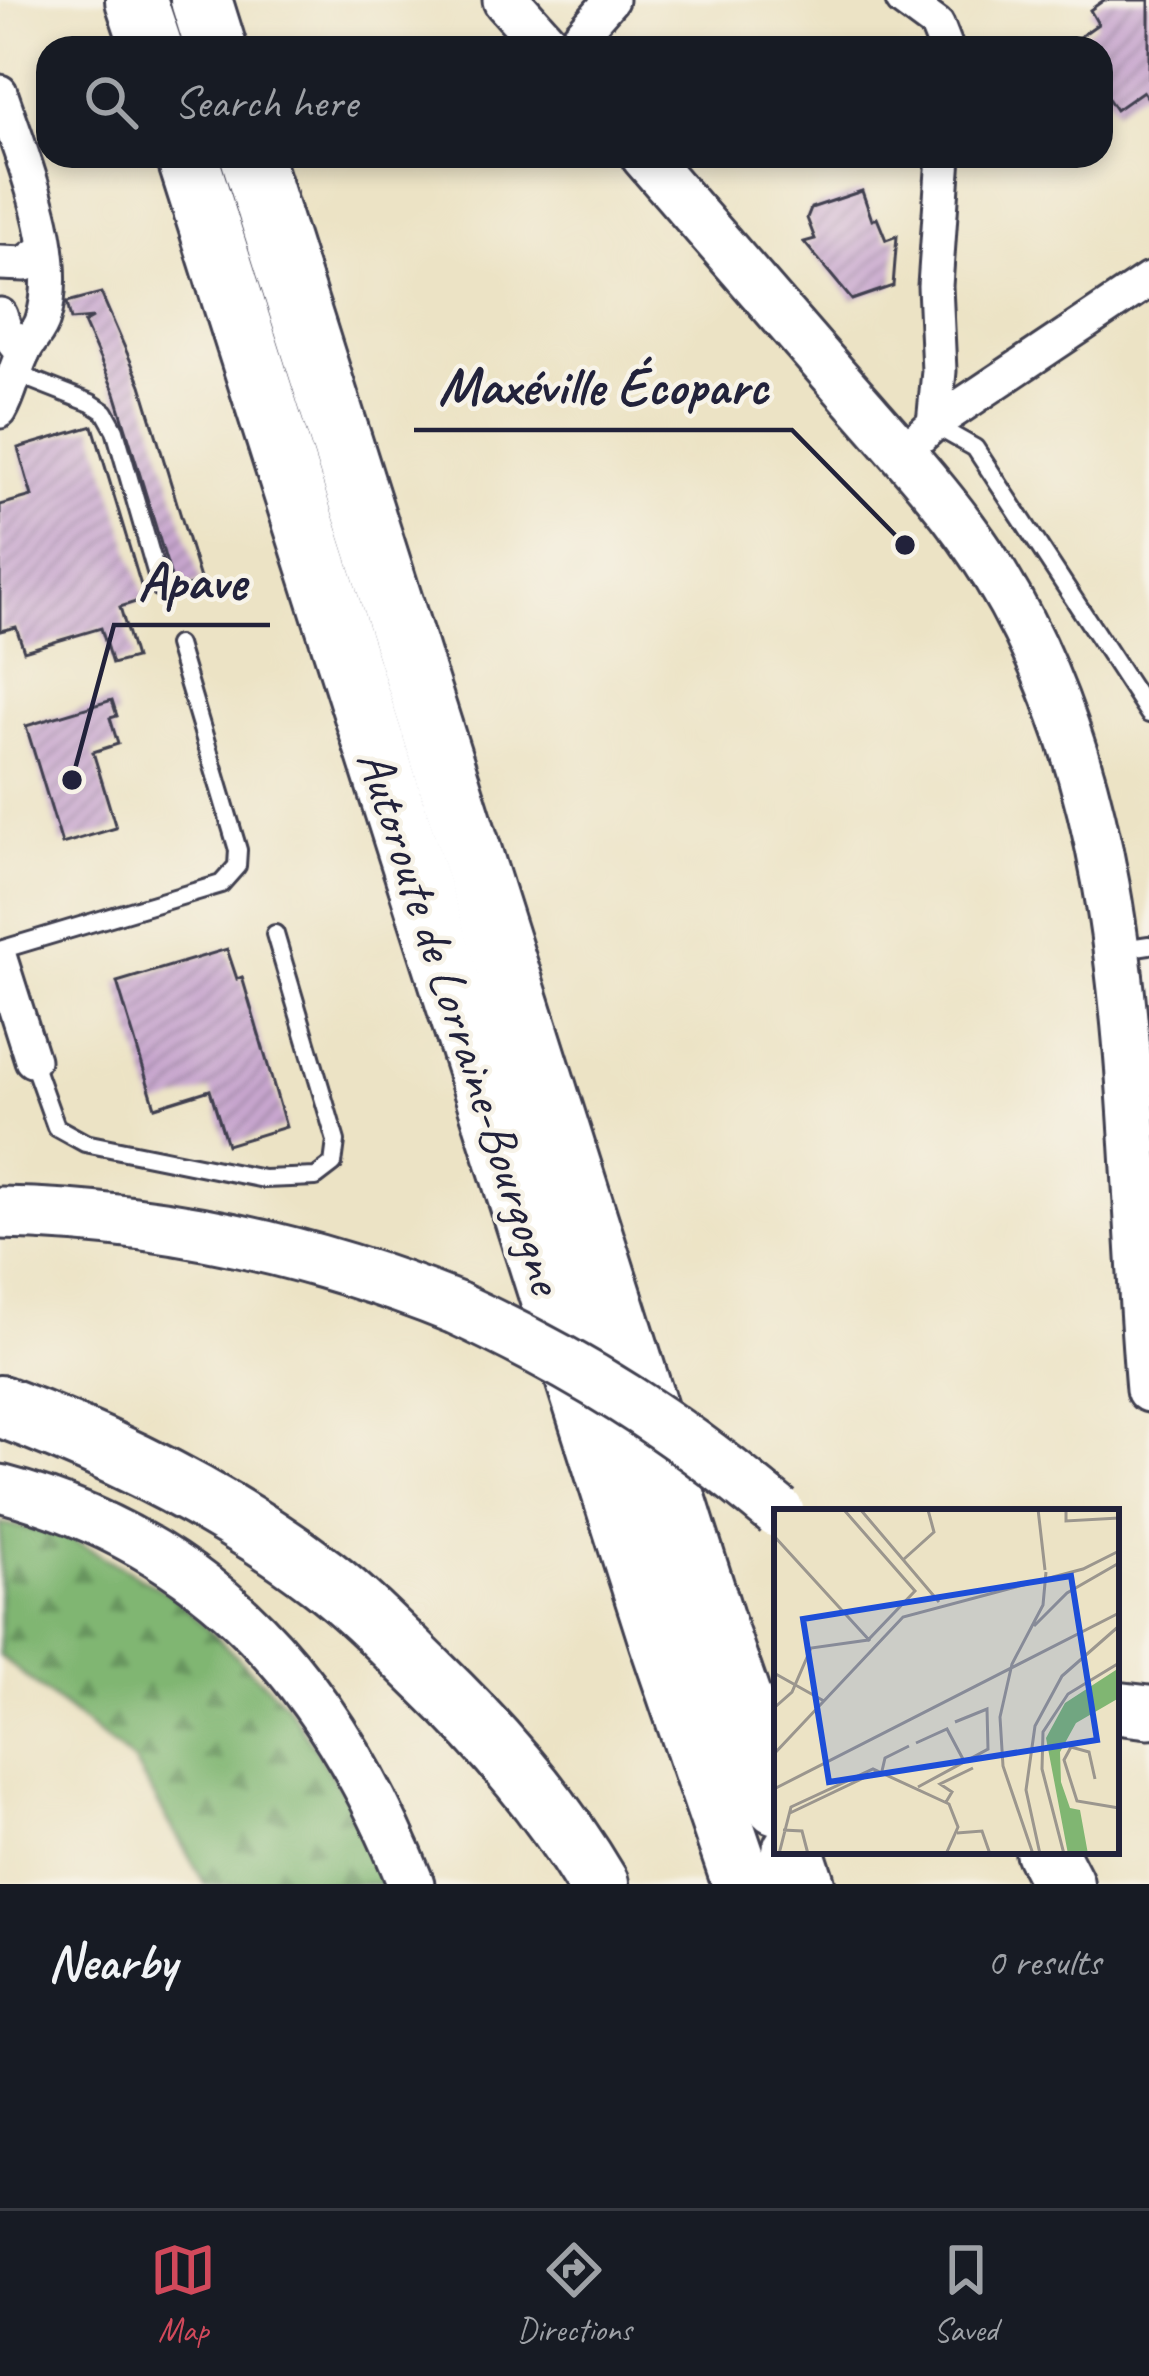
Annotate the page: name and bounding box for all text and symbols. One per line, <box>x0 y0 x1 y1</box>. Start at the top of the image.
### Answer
search box <box>36 36 1113 168</box>
icon: search <box>78 69 144 135</box>
text: Search here <box>174 74 357 131</box>
callout: Maxéville Écoparc <box>414 340 792 430</box>
text: Maxéville Écoparc <box>438 352 771 420</box>
callout: Apave <box>114 535 270 625</box>
text: Apave <box>138 547 250 615</box>
street label: Autoroute de Lorraine-Bourgogne <box>343 742 580 1304</box>
inset map <box>774 1509 1119 1854</box>
text: Nearby <box>48 1930 176 1994</box>
text: 0 results <box>987 1938 1101 1987</box>
tab: Map <box>150 2237 216 2351</box>
tab: Directions <box>517 2237 632 2351</box>
tab: Saved <box>933 2237 999 2351</box>

